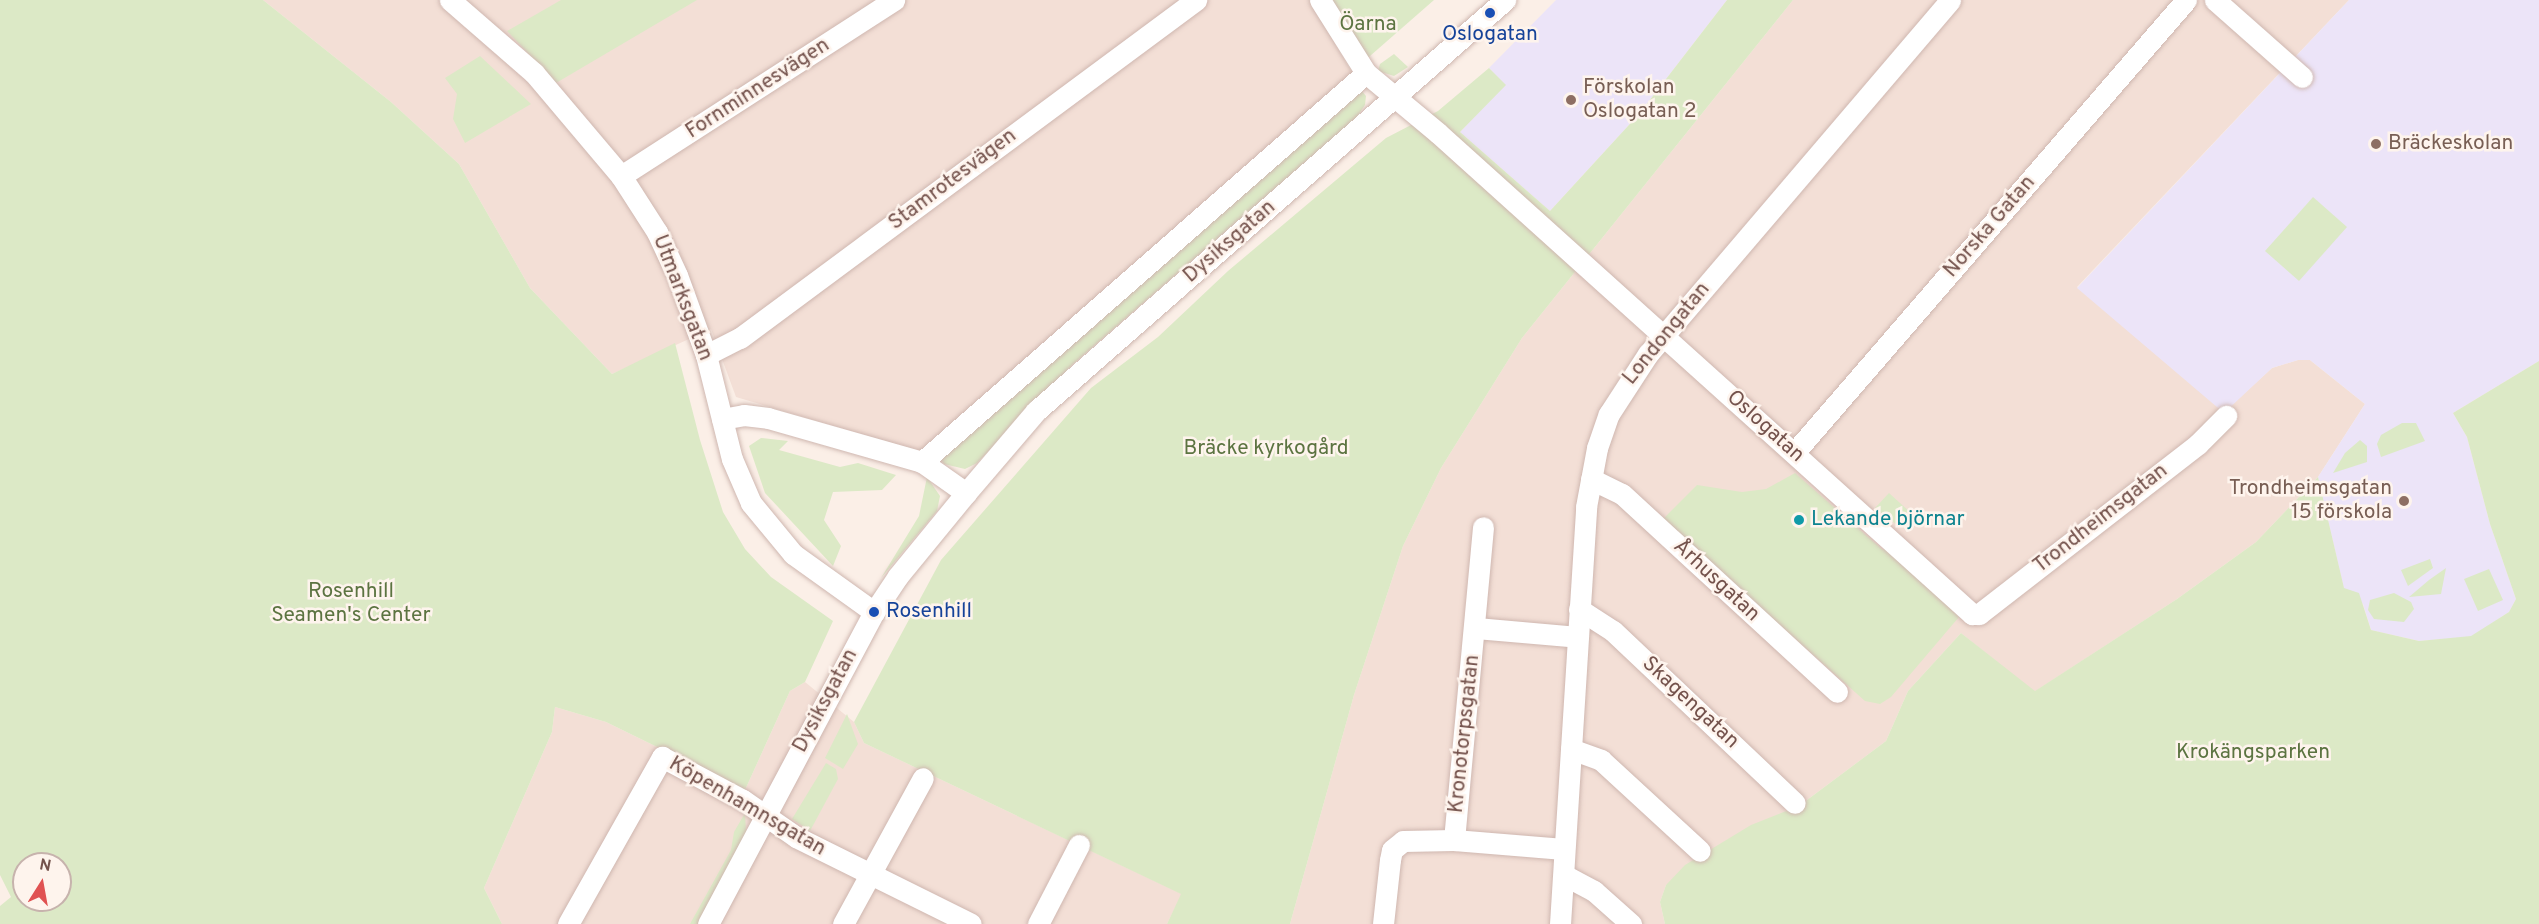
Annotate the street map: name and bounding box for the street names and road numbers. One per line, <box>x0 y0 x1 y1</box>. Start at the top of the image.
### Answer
street label: Fornminnesvägen <box>681 33 835 145</box>
street label: Stamrotesvägen <box>884 124 1022 236</box>
street label: Norska Gatan <box>1939 171 2041 283</box>
street label: Dysiksgatan <box>1179 195 1281 289</box>
street label: Utmarksgatan <box>646 232 718 364</box>
street label: Londongatan <box>1618 278 1716 390</box>
street label: Oslogatan <box>1721 386 1809 468</box>
street label: Trondheimsgatan <box>2029 459 2173 579</box>
street label: Århusgatan <box>1667 535 1765 627</box>
street label: Dysiksgatan <box>788 645 864 757</box>
street label: Skagengatan <box>1636 652 1744 754</box>
street label: Kronotorpsgatan <box>1444 654 1486 814</box>
street label: Köpenhamnsgatan <box>664 752 830 862</box>

